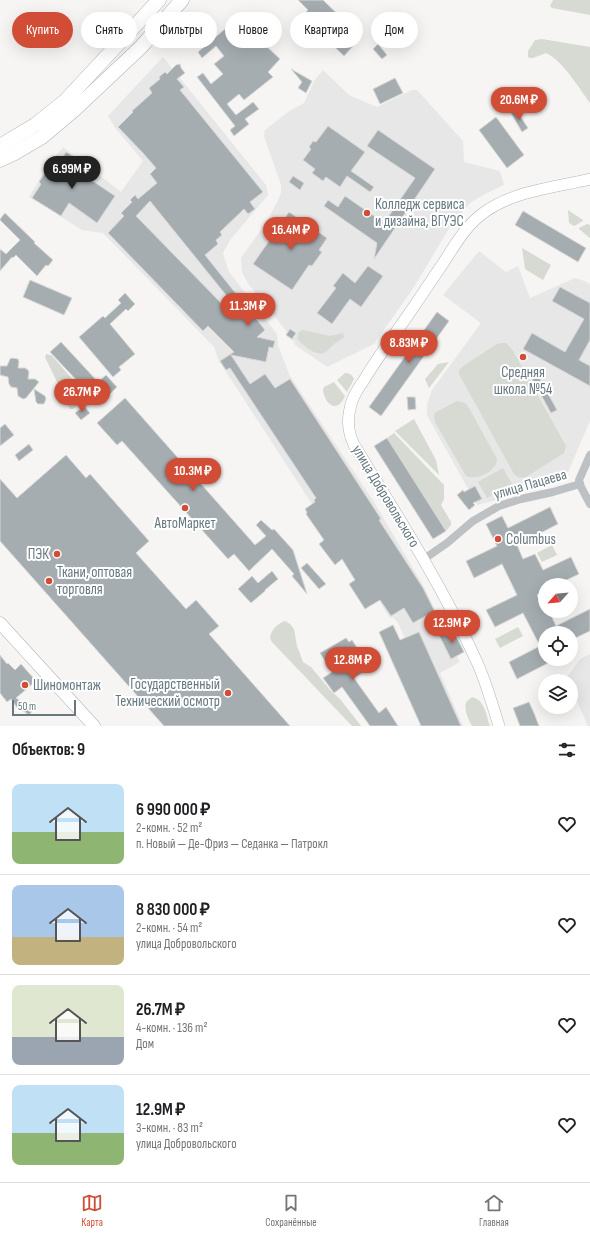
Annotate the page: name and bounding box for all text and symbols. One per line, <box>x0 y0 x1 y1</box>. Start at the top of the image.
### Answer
chip: Купить <box>12 12 73 48</box>
chip: Снять <box>81 12 137 48</box>
chip: Фильтры <box>145 12 217 48</box>
chip: Новое <box>225 12 282 48</box>
chip: Квартира <box>290 12 363 48</box>
chip: Дом <box>371 12 418 48</box>
pin: 20.6M ₽ <box>482 87 556 121</box>
text: 20.6M ₽ <box>500 92 538 108</box>
pin: 6.99M ₽ <box>35 156 109 190</box>
text: 6.99M ₽ <box>53 161 91 177</box>
place label: Колледж сервиса и дизайна, ВГУЭС <box>375 195 465 231</box>
marker: Колледж сервиса и дизайна, ВГУЭС <box>362 208 372 218</box>
pin: 16.4M ₽ <box>254 217 328 251</box>
text: 16.4M ₽ <box>272 222 310 238</box>
pin: 11.3M ₽ <box>211 293 285 327</box>
text: 11.3M ₽ <box>229 298 267 314</box>
pin: 8.83M ₽ <box>372 330 446 364</box>
text: 8.83M ₽ <box>390 335 428 351</box>
marker: Средняя школа №54 <box>518 352 528 362</box>
place label: Средняя школа №54 <box>494 363 552 399</box>
pin: 26.7M ₽ <box>45 379 119 413</box>
text: 26.7M ₽ <box>63 384 101 400</box>
street label: улица Добровольского <box>348 442 424 551</box>
pin: 10.3M ₽ <box>156 458 230 492</box>
text: 10.3M ₽ <box>174 463 212 479</box>
street label: улица Пацаева <box>491 465 569 504</box>
marker: АвтоМаркет <box>180 503 190 513</box>
place label: АвтоМаркет <box>154 514 215 533</box>
place label: Columbus <box>506 530 556 549</box>
marker: Columbus <box>493 534 503 544</box>
place label: ПЭК <box>28 545 49 564</box>
marker: ПЭК <box>52 549 62 559</box>
place label: Ткани, оптовая торговля <box>57 563 132 599</box>
marker: Ткани, оптовая торговля <box>44 576 54 586</box>
north arrow <box>538 578 578 618</box>
map controls <box>538 578 578 714</box>
pin: 12.9M ₽ <box>415 610 489 644</box>
text: 12.9M ₽ <box>433 615 471 631</box>
button: locate <box>538 626 578 666</box>
pin: 12.8M ₽ <box>316 647 390 681</box>
text: 12.8M ₽ <box>334 652 372 668</box>
button: layers <box>538 674 578 714</box>
place label: Государственный Технический осмотр <box>115 675 220 711</box>
place label: Шиномонтаж <box>33 676 101 695</box>
marker: Шиномонтаж <box>20 680 30 690</box>
marker: Государственный Технический осмотр <box>223 688 233 698</box>
scale bar <box>12 698 76 717</box>
text: 50 m <box>18 700 36 713</box>
icon: filters <box>556 739 578 761</box>
text: Объектов: 9 <box>12 740 85 760</box>
icon: home <box>44 800 92 848</box>
text: 6 990 000 ₽ <box>136 800 210 820</box>
icon: heart <box>556 813 578 835</box>
text: 2-комн. · 52 m² <box>136 820 202 836</box>
text: п. Новый — Де-Фриз — Седанка — Патрокл <box>136 836 328 852</box>
text: 8 830 000 ₽ <box>136 900 210 920</box>
icon: home <box>44 901 92 949</box>
icon: heart <box>556 914 578 936</box>
text: 2-комн. · 54 m² <box>136 920 202 936</box>
text: улица Добровольского <box>136 936 237 952</box>
text: 26.7M ₽ <box>136 1000 185 1020</box>
icon: home <box>44 1001 92 1049</box>
icon: heart <box>556 1014 578 1036</box>
text: 4-комн. · 136 m² <box>136 1020 207 1036</box>
text: Дом <box>136 1036 154 1052</box>
text: 12.9M ₽ <box>136 1100 185 1120</box>
icon: home <box>44 1101 92 1149</box>
icon: heart <box>556 1114 578 1136</box>
text: 3-комн. · 83 m² <box>136 1120 203 1136</box>
text: улица Добровольского <box>136 1136 237 1152</box>
tab: Карта <box>81 1192 103 1229</box>
tab: Сохранённые <box>265 1192 317 1229</box>
tab: Главная <box>479 1192 509 1229</box>

